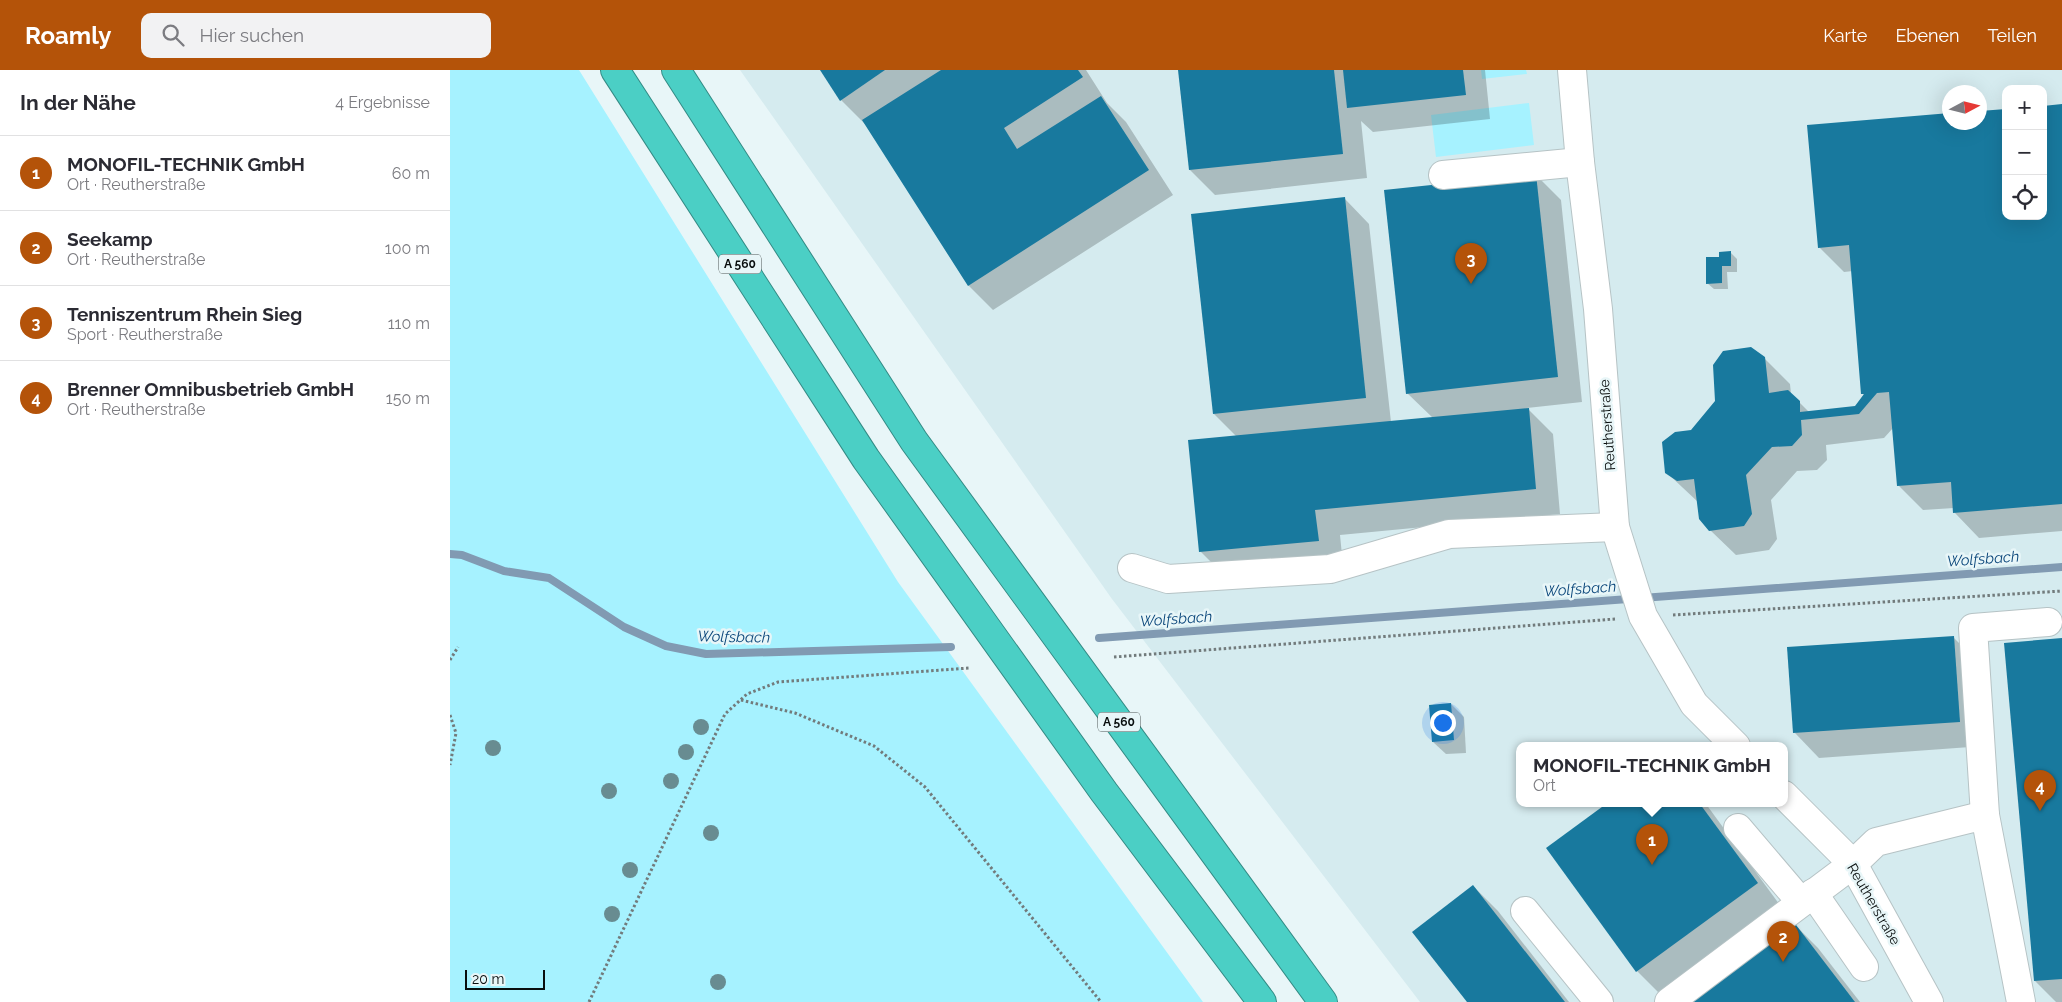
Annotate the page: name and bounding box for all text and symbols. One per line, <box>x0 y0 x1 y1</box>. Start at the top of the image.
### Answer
search box <box>141 13 491 58</box>
text: Roamly <box>25 21 111 50</box>
icon: search <box>159 21 187 49</box>
text: Hier suchen <box>199 24 304 46</box>
text: Karte <box>1823 25 1867 46</box>
text: Ebenen <box>1895 25 1960 46</box>
text: Teilen <box>1988 25 2037 46</box>
north arrow <box>1942 85 1987 130</box>
map controls <box>2002 85 2047 220</box>
button: + <box>2002 85 2047 130</box>
text: In der Nähe <box>20 90 136 115</box>
text: 4 Ergebnisse <box>335 93 430 112</box>
button: − <box>2002 130 2047 175</box>
text: MONOFIL-TECHNIK GmbH <box>67 153 305 175</box>
text: 1 <box>32 164 40 183</box>
text: 60 m <box>392 164 430 183</box>
text: Ort · Reutherstraße <box>67 175 206 194</box>
button: locate <box>2002 175 2047 220</box>
text: Seekamp <box>67 228 153 250</box>
text: 2 <box>31 239 41 258</box>
text: 100 m <box>385 239 430 258</box>
pin: 3 <box>1455 243 1487 284</box>
text: Ort · Reutherstraße <box>67 250 206 269</box>
road number: A 560 <box>719 254 761 273</box>
text: Tenniszentrum Rhein Sieg <box>67 303 302 325</box>
text: 3 <box>32 314 40 333</box>
text: 110 m <box>388 314 430 333</box>
text: Sport · Reutherstraße <box>67 325 223 344</box>
text: Brenner Omnibusbetrieb GmbH <box>67 378 354 400</box>
street label: Reutherstraße <box>1596 379 1618 471</box>
text: 4 <box>31 389 41 408</box>
text: 150 m <box>386 389 430 408</box>
text: Ort · Reutherstraße <box>67 400 206 419</box>
water label: Wolfsbach <box>1946 547 2020 571</box>
water label: Wolfsbach <box>1543 577 1617 601</box>
water label: Wolfsbach <box>1139 607 1213 631</box>
water label: Wolfsbach <box>698 627 770 647</box>
your location <box>1430 710 1456 736</box>
road number: A 560 <box>1098 712 1140 732</box>
popup <box>1516 742 1788 807</box>
text: MONOFIL-TECHNIK GmbH <box>1533 754 1771 776</box>
pin: 4 <box>2024 770 2056 811</box>
text: Ort <box>1533 776 1556 795</box>
pin: 1 <box>1636 824 1668 865</box>
street label: Reutherstraße <box>1844 860 1904 948</box>
pin: 2 <box>1767 921 1799 962</box>
scale bar <box>465 967 545 990</box>
text: 20 m <box>472 971 504 987</box>

